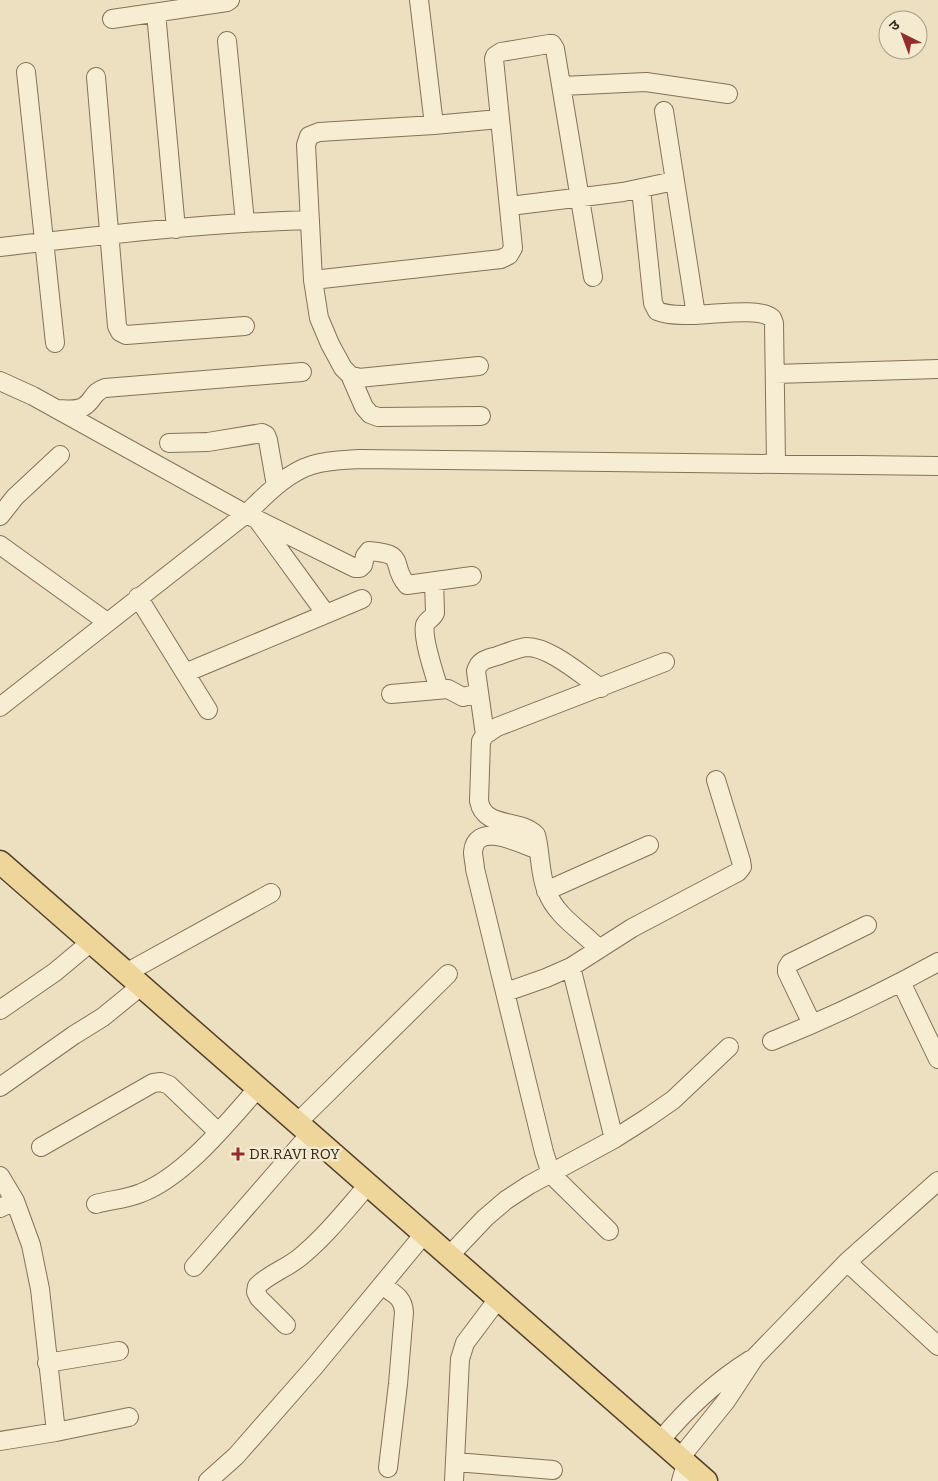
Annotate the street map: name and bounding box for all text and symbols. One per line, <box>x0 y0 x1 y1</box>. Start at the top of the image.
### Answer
north arrow <box>878 10 928 60</box>
text: उ <box>886 16 904 35</box>
place label: DR.RAVI ROY <box>249 1145 340 1163</box>
marker: DR.RAVI ROY <box>231 1147 245 1161</box>

